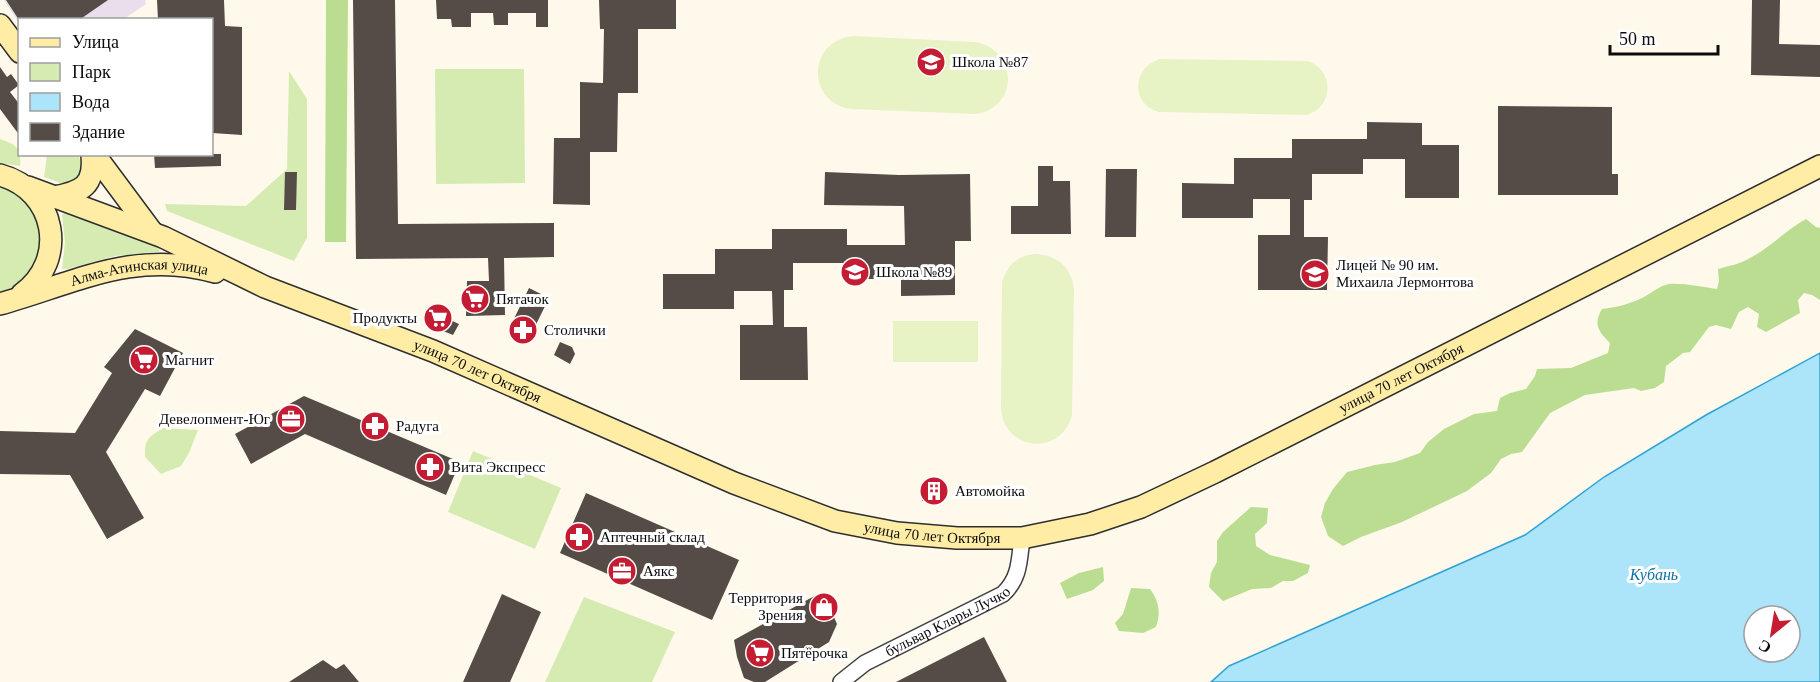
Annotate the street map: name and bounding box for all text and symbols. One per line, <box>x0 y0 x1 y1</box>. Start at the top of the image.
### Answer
legend <box>18 18 213 156</box>
scale bar <box>1610 18 1718 56</box>
text: 50 m <box>1619 29 1656 49</box>
text: Улица <box>72 32 119 52</box>
school or university icon: Школа №87 <box>915 46 947 78</box>
place label: Школа №87 <box>952 54 1029 70</box>
text: Парк <box>72 62 111 82</box>
text: Вода <box>72 92 110 112</box>
text: Здание <box>72 122 125 142</box>
street label: Алма-Атинская улица <box>68 256 210 289</box>
school or university icon: Школа №89 <box>839 256 871 288</box>
place label: Лицей № 90 им. Михаила Лермонтова <box>1336 257 1474 290</box>
school or university icon: Лицей № 90 им. Михаила Лермонтова <box>1299 258 1331 290</box>
place label: Школа №89 <box>876 264 952 280</box>
supermarket icon: Пятачок <box>459 283 491 315</box>
place label: Пятачок <box>496 291 550 307</box>
supermarket icon: Продукты <box>422 302 454 334</box>
place label: Продукты <box>353 310 417 326</box>
pharmacy icon: Столички <box>507 314 539 346</box>
place label: Столички <box>544 322 606 338</box>
street label: улица 70 лет Октября <box>411 336 544 405</box>
street label: улица 70 лет Октября <box>1336 340 1466 416</box>
supermarket icon: Магнит <box>128 344 160 376</box>
place label: Магнит <box>165 352 214 368</box>
office icon: Девелопмент-Юг <box>275 403 307 435</box>
pharmacy icon: Радуга <box>359 410 391 442</box>
place label: Девелопмент-Юг <box>159 411 270 427</box>
place label: Радуга <box>396 418 439 434</box>
pharmacy icon: Вита Экспресс <box>414 451 446 483</box>
place label: Вита Экспресс <box>451 459 546 475</box>
building icon: Автомойка <box>918 475 950 507</box>
place label: Автомойка <box>955 483 1025 499</box>
street label: улица 70 лет Октября <box>862 519 1000 546</box>
pharmacy icon: Аптечный склад <box>563 521 595 553</box>
place label: Аптечный склад <box>600 529 705 545</box>
office icon: Аякс <box>606 555 638 587</box>
place label: Аякс <box>643 563 675 579</box>
water label: Кубань <box>1629 566 1678 584</box>
street label: бульвар Клары Лучко <box>883 584 1014 660</box>
place label: Территория Зрения <box>728 590 803 623</box>
shop icon: Территория Зрения <box>808 591 840 623</box>
north arrow <box>1742 604 1802 664</box>
text: С <box>1755 636 1774 657</box>
supermarket icon: Пятёрочка <box>744 637 776 669</box>
place label: Пятёрочка <box>781 645 848 661</box>

